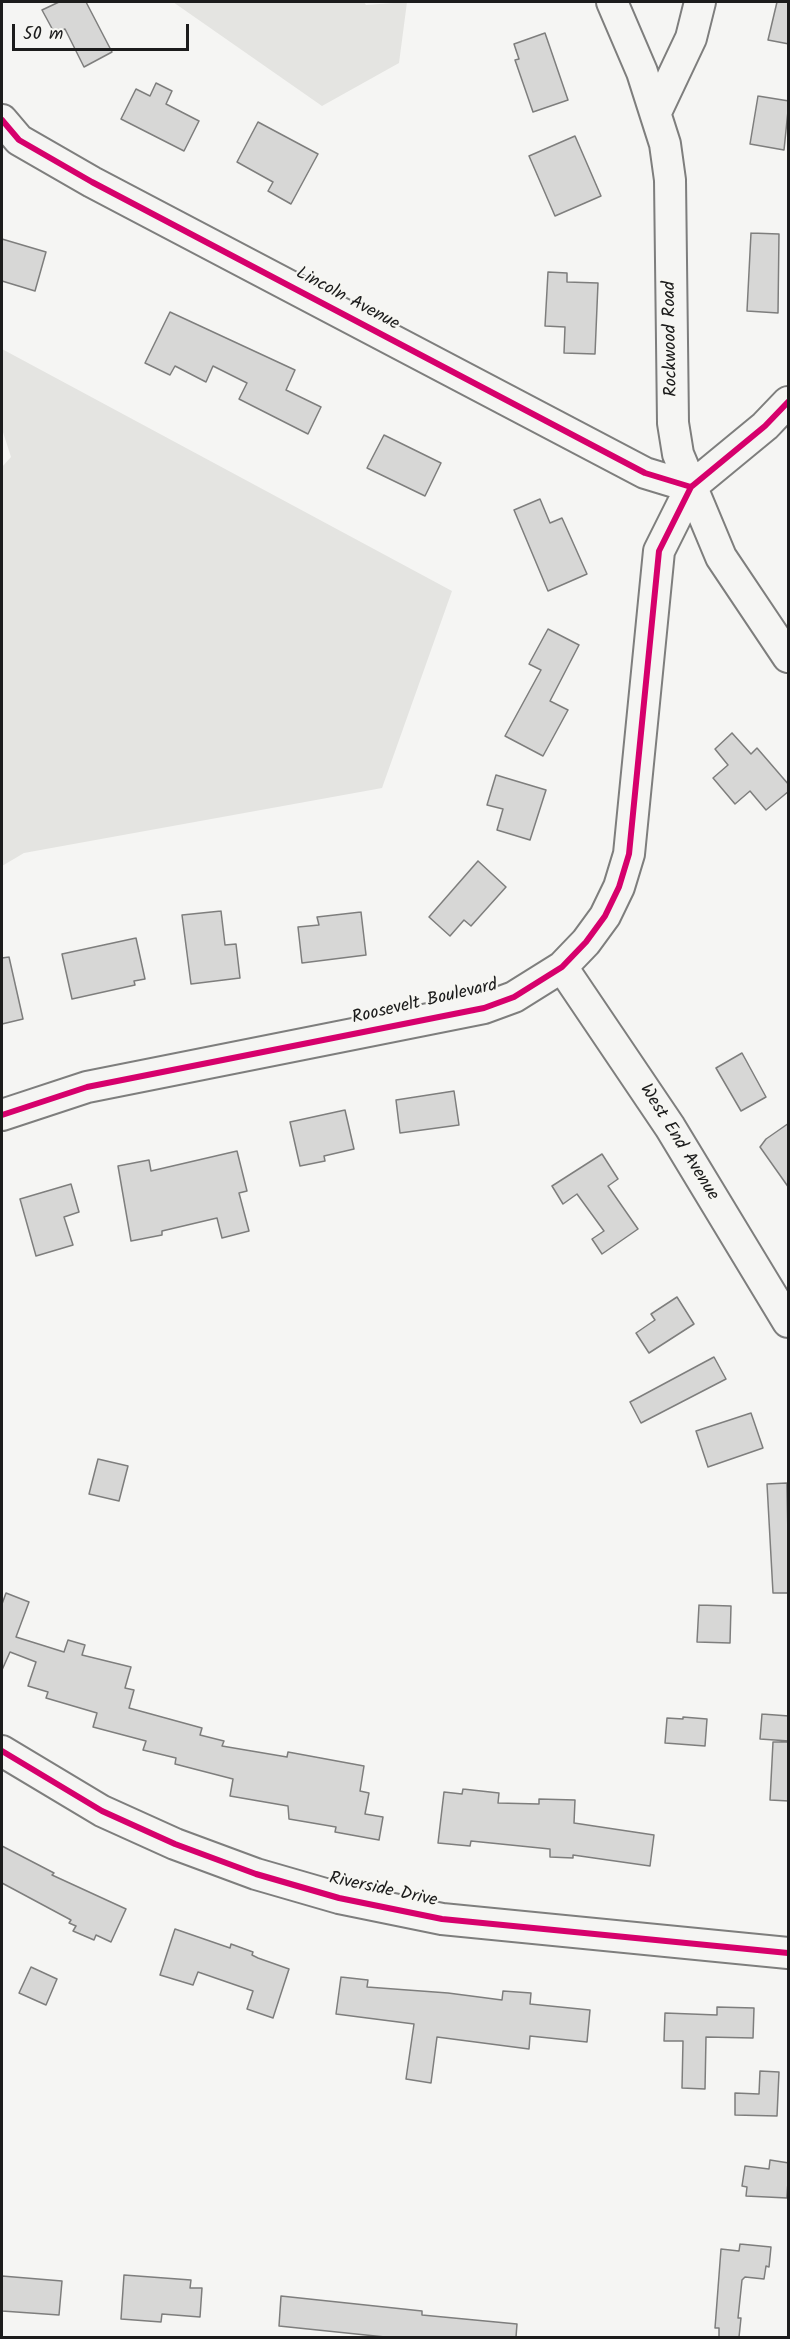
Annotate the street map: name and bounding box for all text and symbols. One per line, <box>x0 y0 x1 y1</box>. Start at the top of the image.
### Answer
scale bar <box>15 12 192 50</box>
text: 50 m <box>23 20 63 49</box>
street label: Lincoln Avenue <box>292 264 402 336</box>
street label: Rockwood Road <box>660 281 684 397</box>
street label: Roosevelt Boulevard <box>350 976 500 1030</box>
street label: West End Avenue <box>634 1081 722 1205</box>
street label: Riverside Drive <box>327 1869 439 1913</box>

